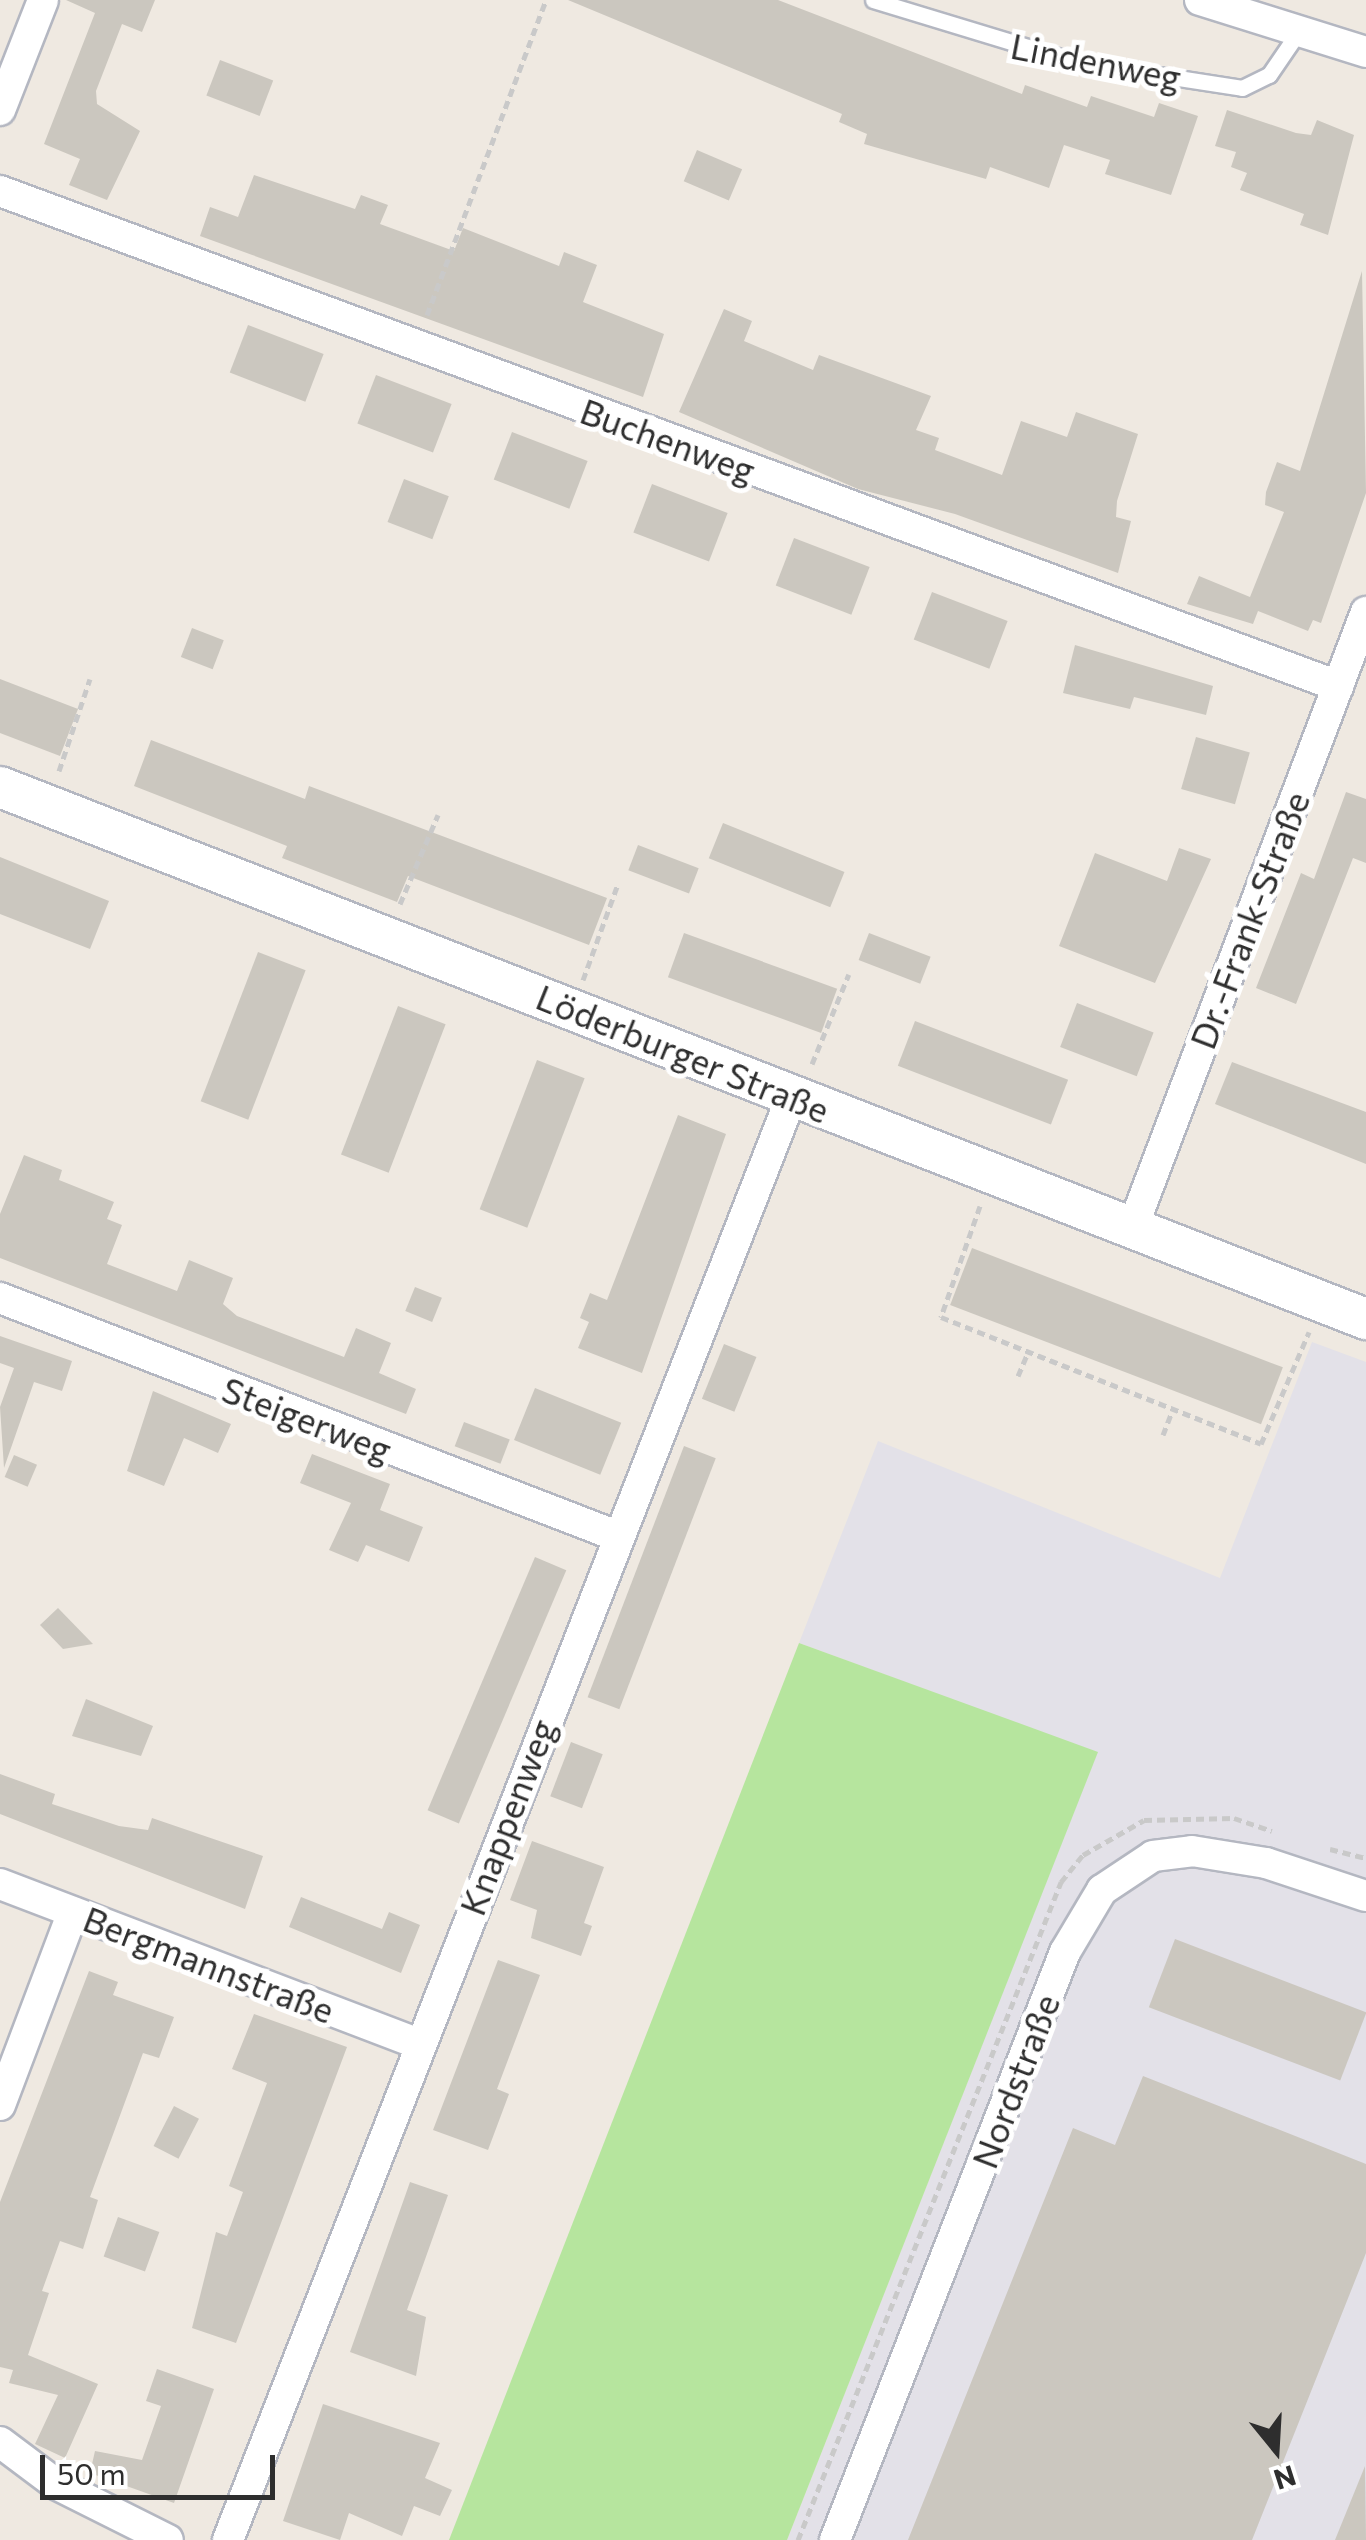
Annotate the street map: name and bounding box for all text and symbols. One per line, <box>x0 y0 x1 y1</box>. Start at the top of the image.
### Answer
street label: Lindenweg <box>1007 24 1185 98</box>
street label: Buchenweg <box>575 389 761 491</box>
street label: Dr.-Frank-Straße <box>1181 786 1317 1054</box>
street label: Löderburger Straße <box>531 975 835 1131</box>
street label: Steigerweg <box>217 1368 397 1470</box>
street label: Knappenweg <box>450 1713 564 1921</box>
street label: Bergmannstraße <box>78 1897 340 2031</box>
street label: Nordstraße <box>963 1988 1067 2174</box>
north arrow <box>1226 2400 1326 2500</box>
scale bar <box>45 2435 280 2497</box>
text: 50 m <box>57 2454 126 2491</box>
text: N <box>1270 2459 1301 2498</box>

